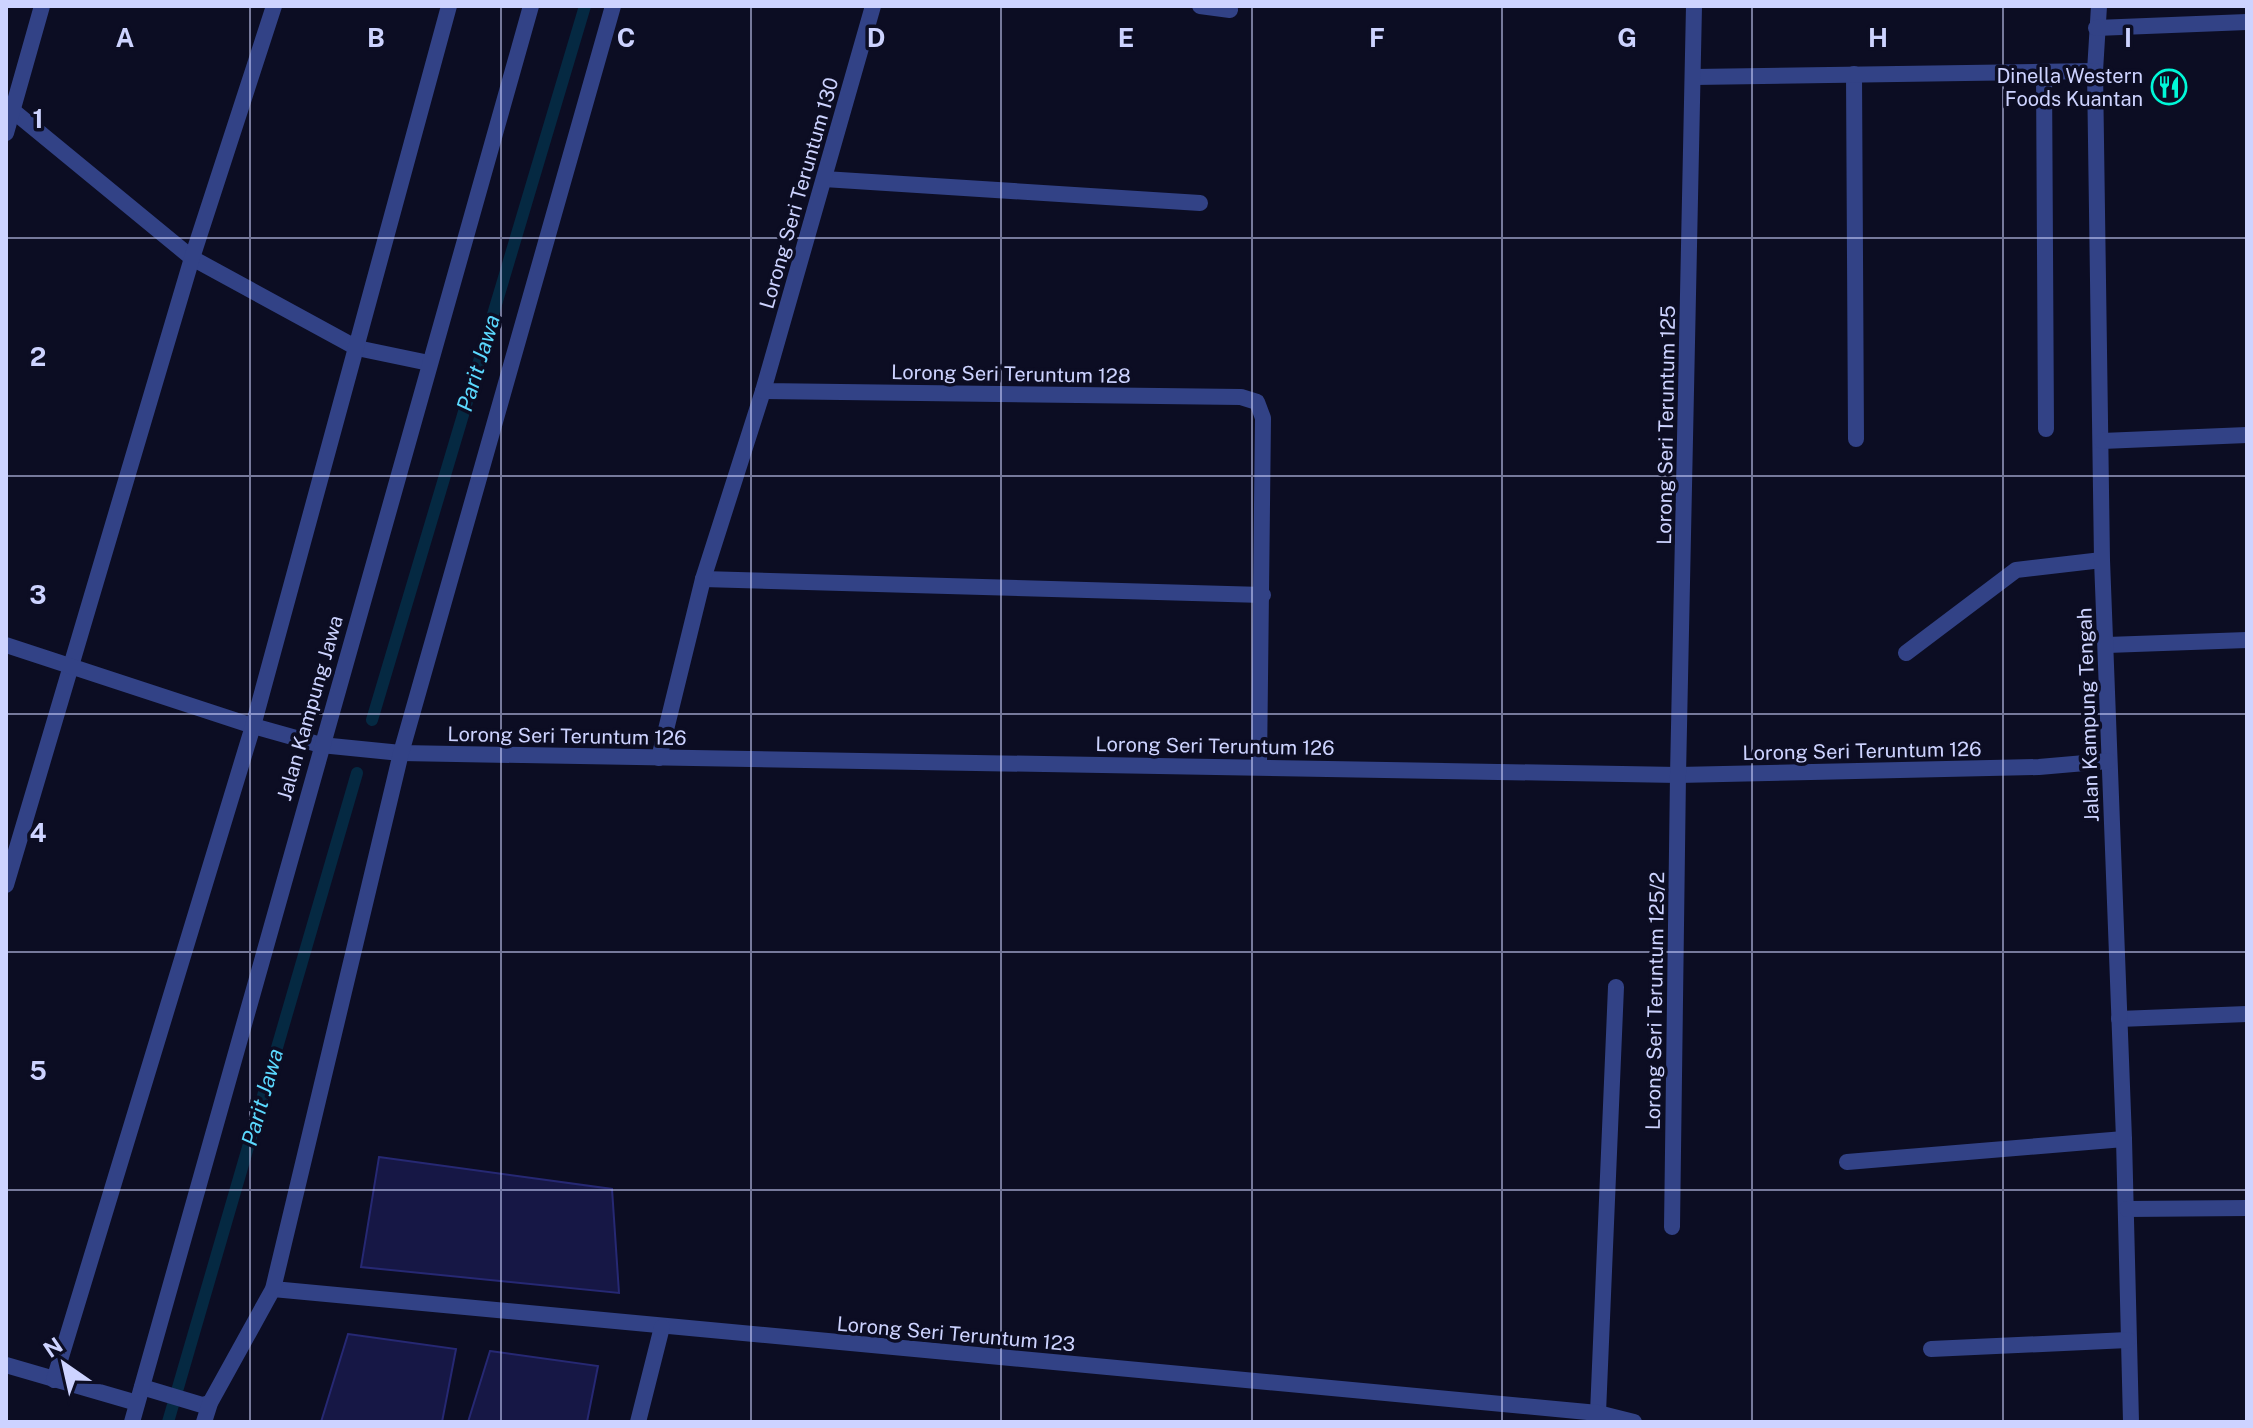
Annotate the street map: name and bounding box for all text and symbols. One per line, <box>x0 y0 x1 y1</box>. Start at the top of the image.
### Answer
text: A <box>116 22 135 53</box>
text: B <box>367 22 385 53</box>
text: C <box>617 22 635 53</box>
text: D <box>867 22 885 53</box>
text: E <box>1118 22 1134 53</box>
text: F <box>1369 22 1385 53</box>
text: G <box>1617 22 1637 53</box>
text: H <box>1868 22 1888 53</box>
text: I <box>2124 22 2132 53</box>
place label: Dinella Western Foods Kuantan <box>1996 64 2143 111</box>
restaurant icon: Dinella Western Foods Kuantan <box>2150 68 2188 106</box>
street label: Lorong Seri Teruntum 130 <box>754 75 844 311</box>
text: 1 <box>32 103 44 134</box>
street label: Lorong Seri Teruntum 125 <box>1652 305 1680 545</box>
water label: Parit Jawa <box>451 311 505 415</box>
text: 2 <box>30 341 46 372</box>
street label: Lorong Seri Teruntum 128 <box>891 360 1131 388</box>
text: 3 <box>29 579 47 610</box>
street label: Jalan Kampung Tengah <box>2072 607 2104 823</box>
street label: Jalan Kampung Jawa <box>272 613 348 803</box>
street label: Lorong Seri Teruntum 126 <box>447 722 687 750</box>
street label: Lorong Seri Teruntum 126 <box>1095 732 1335 760</box>
street label: Lorong Seri Teruntum 126 <box>1742 737 1982 765</box>
text: 4 <box>29 817 47 848</box>
street label: Lorong Seri Teruntum 125/2 <box>1641 872 1669 1130</box>
water label: Parit Jawa <box>236 1045 288 1149</box>
text: 5 <box>29 1055 47 1086</box>
street label: Lorong Seri Teruntum 123 <box>836 1312 1076 1356</box>
north arrow <box>24 1324 104 1404</box>
text: N <box>38 1332 67 1363</box>

